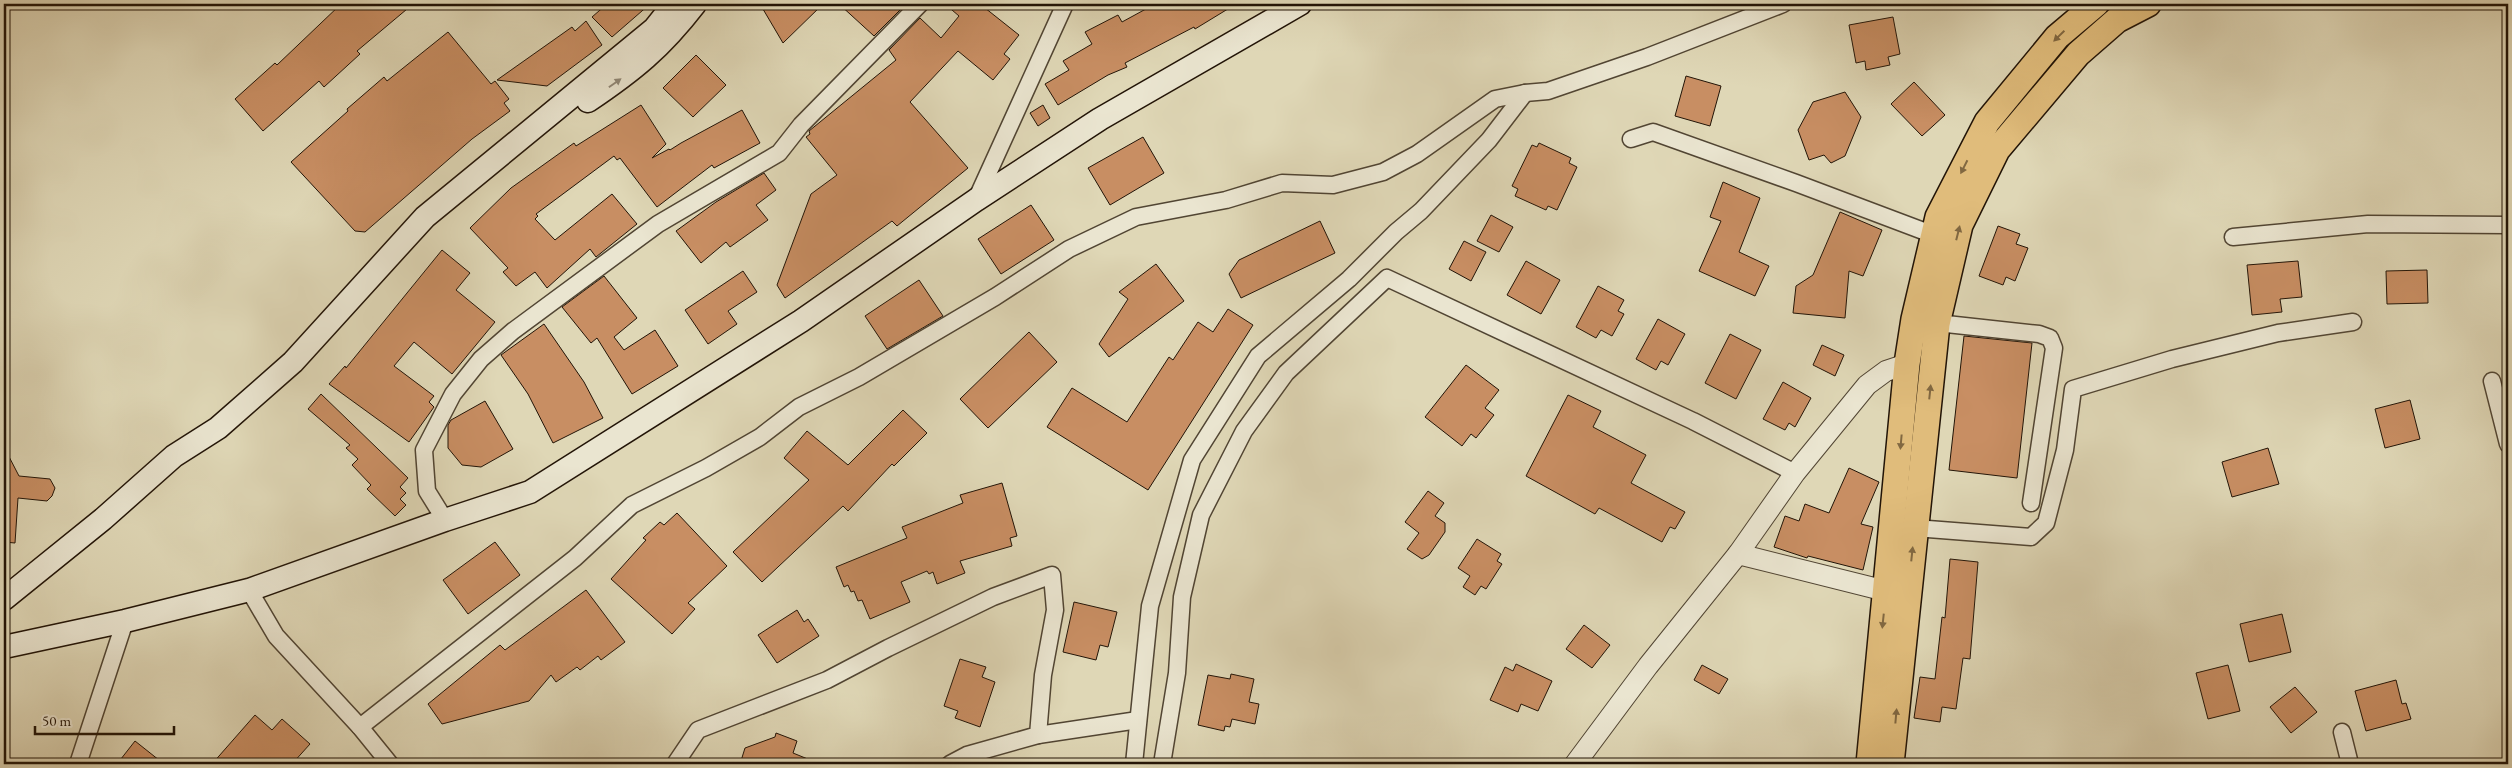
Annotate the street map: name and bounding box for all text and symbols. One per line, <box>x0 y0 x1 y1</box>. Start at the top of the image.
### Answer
one-way arrow <box>2053 30 2065 42</box>
one-way arrow <box>608 78 622 88</box>
one-way arrow <box>1960 159 1968 174</box>
one-way arrow <box>1954 225 1962 240</box>
one-way arrow <box>1926 384 1934 400</box>
one-way arrow <box>1897 434 1905 450</box>
one-way arrow <box>1908 546 1916 562</box>
one-way arrow <box>1878 613 1886 629</box>
scale bar <box>35 703 174 735</box>
one-way arrow <box>1892 707 1900 723</box>
text: 50 m <box>42 711 71 730</box>

